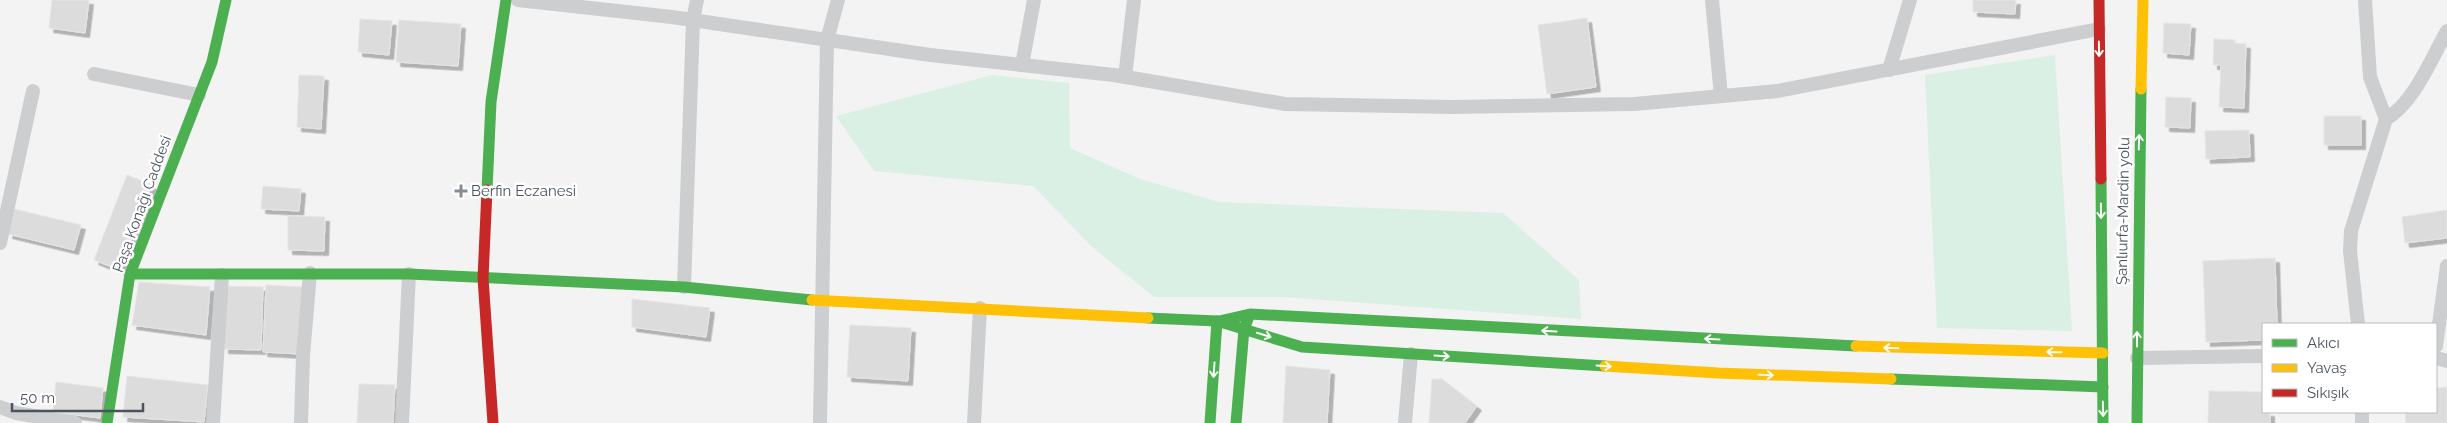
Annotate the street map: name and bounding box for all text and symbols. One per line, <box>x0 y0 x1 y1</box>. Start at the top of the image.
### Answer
one-way arrow <box>2094 40 2104 56</box>
street label: Paşa Konağı Caddesi <box>109 133 175 275</box>
one-way arrow <box>2134 134 2144 150</box>
street label: Şanlıurfa-Mardin yolu <box>2113 137 2133 285</box>
place label: Berfin Eczanesi <box>471 182 576 200</box>
marker: Berfin Eczanesi <box>455 185 467 197</box>
one-way arrow <box>2096 202 2106 219</box>
legend <box>2262 323 2437 413</box>
one-way arrow <box>1541 327 1557 336</box>
one-way arrow <box>1256 331 1272 341</box>
one-way arrow <box>2132 332 2142 348</box>
text: Akıcı <box>2307 334 2340 352</box>
one-way arrow <box>1704 335 1720 344</box>
one-way arrow <box>1884 343 1900 352</box>
one-way arrow <box>2046 347 2062 356</box>
one-way arrow <box>1434 351 1450 360</box>
text: Yavaş <box>2307 359 2347 377</box>
one-way arrow <box>1596 361 1612 371</box>
one-way arrow <box>1209 362 1218 378</box>
one-way arrow <box>1758 370 1774 380</box>
scale bar <box>12 380 144 412</box>
text: Sıkışık <box>2307 384 2349 402</box>
text: 50 m <box>20 389 55 407</box>
one-way arrow <box>2098 400 2108 416</box>

